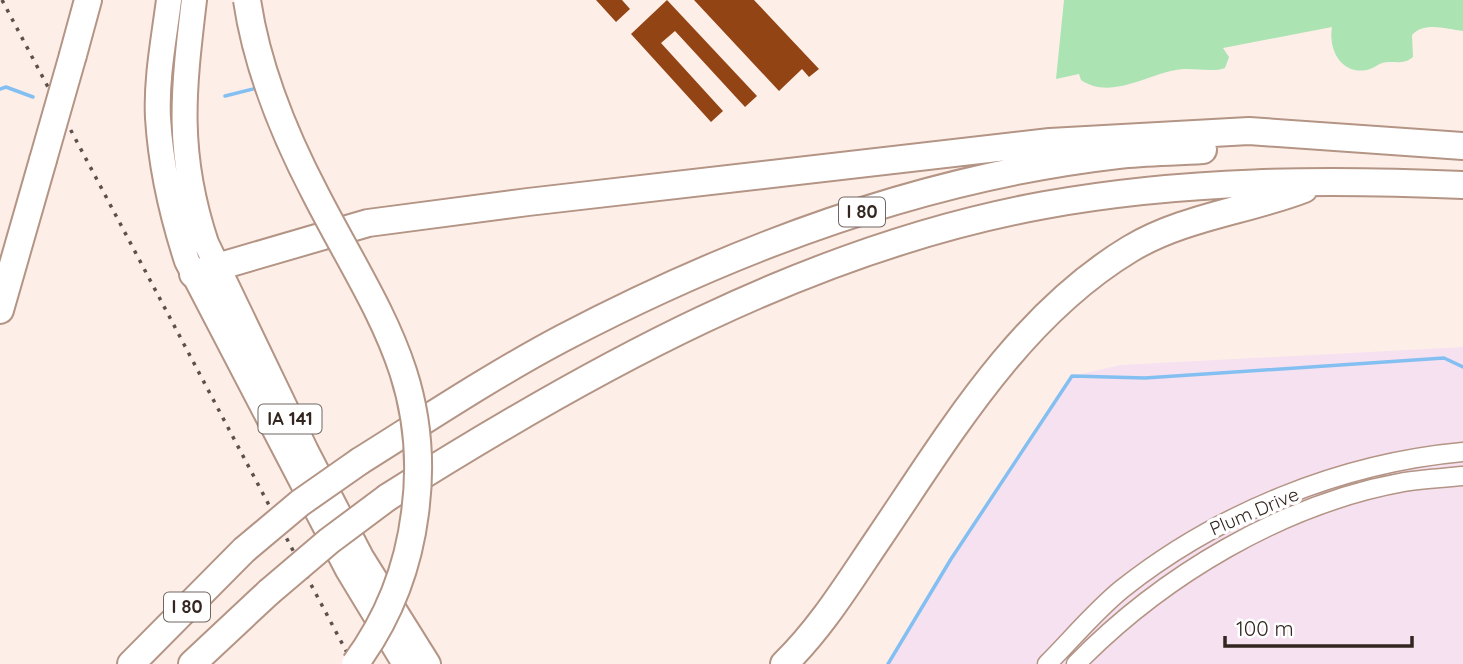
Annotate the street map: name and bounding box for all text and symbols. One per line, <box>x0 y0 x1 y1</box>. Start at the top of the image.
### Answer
road number: I 80 <box>839 197 885 226</box>
road number: IA 141 <box>258 404 322 433</box>
street label: Plum Drive <box>1206 481 1302 541</box>
road number: I 80 <box>164 592 210 622</box>
scale bar <box>1225 604 1412 648</box>
text: 100 m <box>1236 615 1294 641</box>

